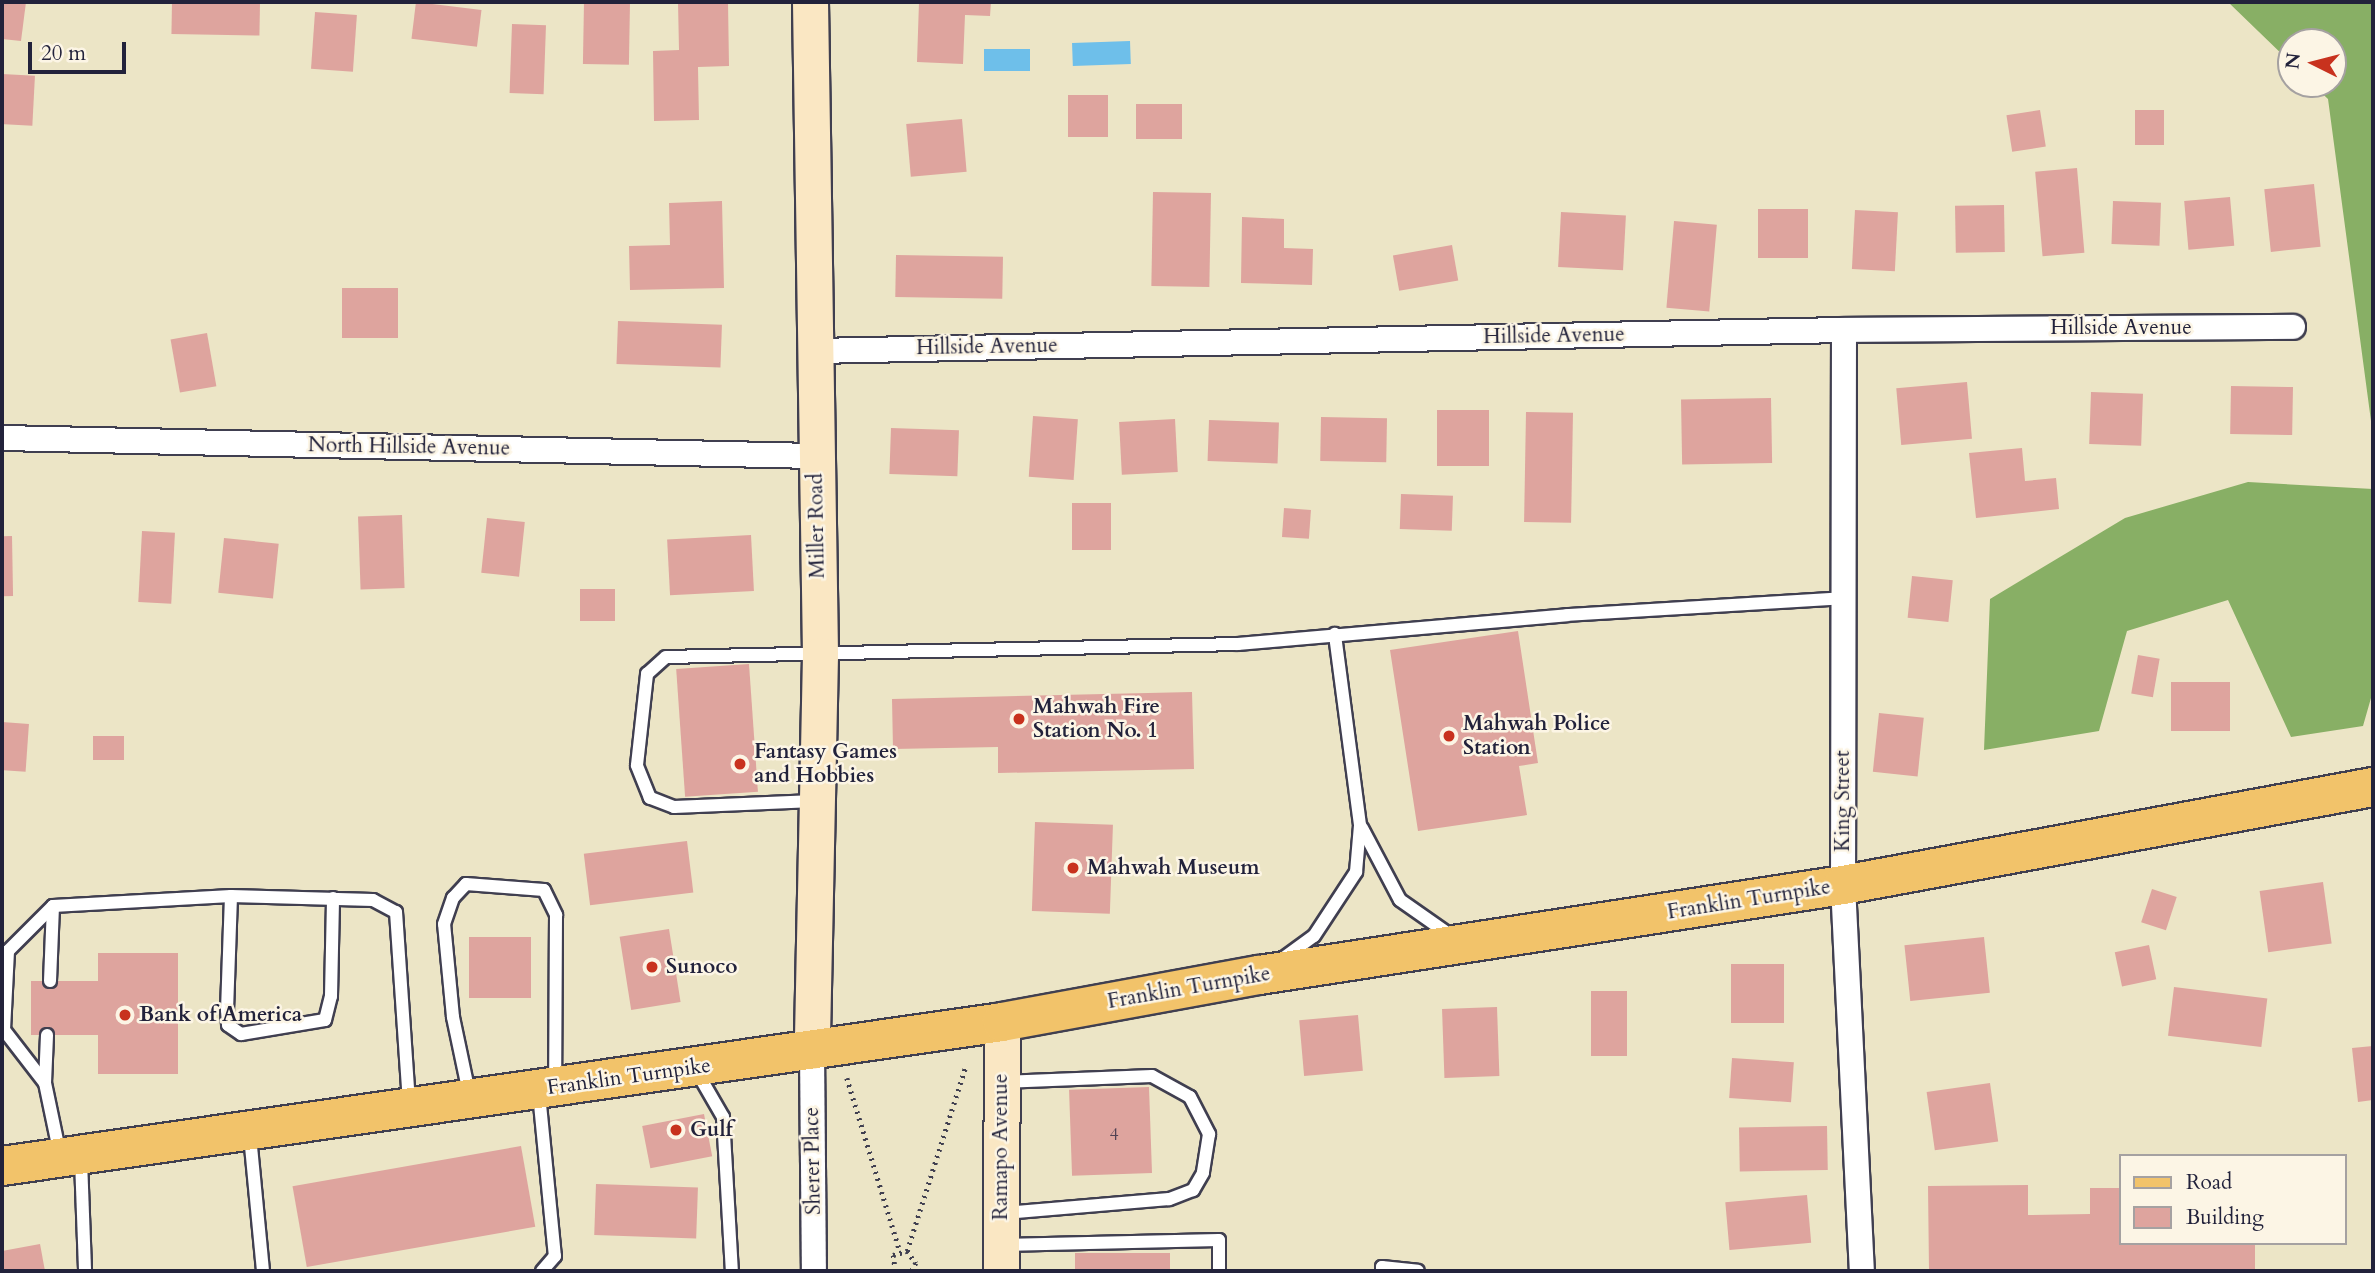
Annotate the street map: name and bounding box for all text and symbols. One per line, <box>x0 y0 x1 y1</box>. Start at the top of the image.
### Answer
scale bar <box>32 28 130 72</box>
north arrow <box>2277 28 2347 98</box>
text: 20 m <box>41 39 86 68</box>
text: N <box>2279 51 2307 71</box>
street label: Hillside Avenue <box>2050 315 2192 341</box>
street label: Hillside Avenue <box>1483 322 1625 350</box>
street label: Hillside Avenue <box>916 333 1058 361</box>
street label: North Hillside Avenue <box>308 433 510 461</box>
street label: Miller Road <box>803 473 831 579</box>
place label: Mahwah Fire Station No. 1 <box>1033 694 1160 744</box>
marker: Mahwah Fire Station No. 1 <box>1011 711 1027 727</box>
place label: Mahwah Police Station <box>1463 711 1610 761</box>
marker: Mahwah Police Station <box>1441 728 1457 744</box>
place label: Fantasy Games and Hobbies <box>754 739 897 789</box>
street label: King Street <box>1830 750 1856 852</box>
marker: Fantasy Games and Hobbies <box>732 756 748 772</box>
place label: Mahwah Museum <box>1087 855 1260 881</box>
marker: Mahwah Museum <box>1065 860 1081 876</box>
street label: Franklin Turnpike <box>1666 875 1832 925</box>
place label: Sunoco <box>666 954 738 980</box>
marker: Sunoco <box>644 959 660 975</box>
street label: Franklin Turnpike <box>1106 961 1272 1015</box>
place label: Bank of America <box>139 1002 302 1028</box>
marker: Bank of America <box>117 1007 133 1023</box>
street label: Franklin Turnpike <box>546 1053 712 1101</box>
street label: Ramapo Avenue <box>988 1074 1014 1220</box>
street label: Sherer Place <box>799 1107 827 1215</box>
place label: Gulf <box>690 1117 733 1143</box>
marker: Gulf <box>668 1122 684 1138</box>
house number: 4 <box>1109 1124 1119 1146</box>
legend <box>2120 1154 2347 1245</box>
text: Road <box>2186 1168 2232 1197</box>
text: Building <box>2186 1203 2264 1232</box>

